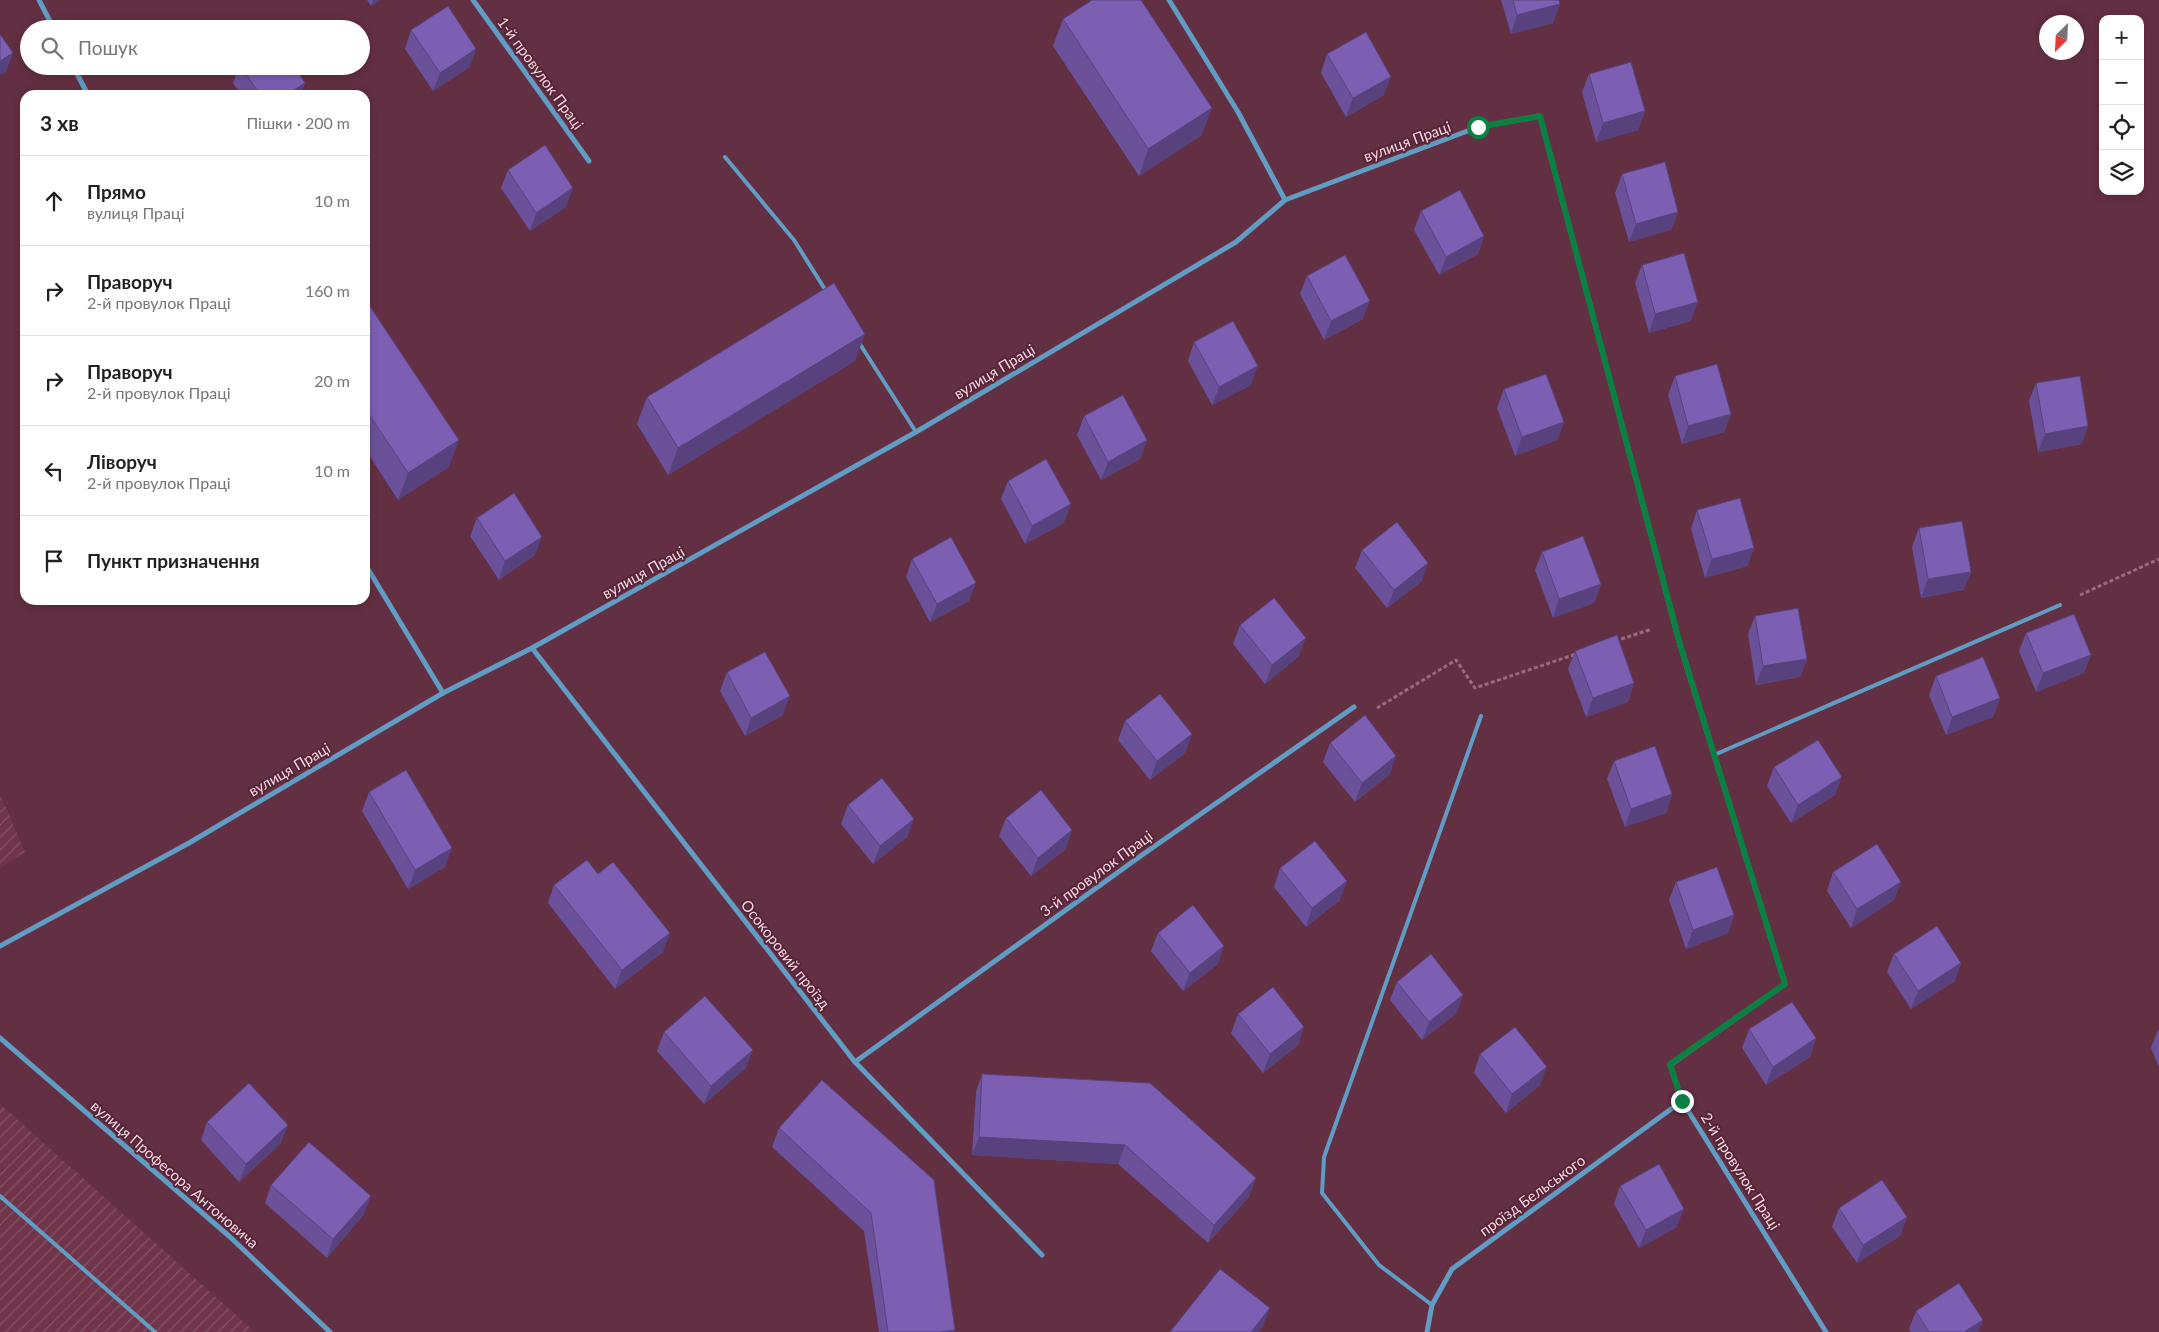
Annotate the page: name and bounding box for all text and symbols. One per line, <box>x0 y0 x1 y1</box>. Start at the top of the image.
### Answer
street label: 1-й провулок Праці <box>494 13 588 133</box>
north arrow <box>2039 15 2084 60</box>
map controls <box>2099 15 2144 195</box>
button: + <box>2099 15 2144 60</box>
search box <box>20 20 370 75</box>
icon: search <box>38 34 66 62</box>
text: Пошук <box>78 36 138 59</box>
button: − <box>2099 60 2144 105</box>
button: locate <box>2099 105 2144 150</box>
text: 3 хв <box>40 110 79 135</box>
text: Пішки · 200 m <box>246 113 350 132</box>
route start <box>1467 116 1490 139</box>
street label: вулиця Праці <box>1361 117 1453 165</box>
button: layers <box>2099 150 2144 195</box>
text: Прямо <box>87 180 146 203</box>
icon: ahead <box>40 187 68 215</box>
text: 10 m <box>314 191 350 210</box>
text: вулиця Праці <box>87 203 185 222</box>
text: Праворуч <box>87 270 172 293</box>
icon: right <box>40 277 68 305</box>
text: 160 m <box>305 281 350 300</box>
text: 2-й провулок Праці <box>87 293 231 312</box>
street label: вулиця Праці <box>950 340 1038 402</box>
text: Праворуч <box>87 360 172 383</box>
icon: right <box>40 367 68 395</box>
text: 20 m <box>314 371 350 390</box>
text: 2-й провулок Праці <box>87 383 231 402</box>
text: Ліворуч <box>87 450 157 473</box>
icon: left <box>40 457 68 485</box>
text: 10 m <box>314 461 350 480</box>
text: 2-й провулок Праці <box>87 473 231 492</box>
street label: вулиця Праці <box>599 542 687 602</box>
icon: arrive <box>40 547 68 575</box>
text: Пункт призначення <box>87 549 260 572</box>
street label: вулиця Праці <box>245 738 333 800</box>
street label: 3-й провулок Праці <box>1036 826 1156 920</box>
street label: Осокоровий проїзд <box>738 896 834 1012</box>
route end <box>1671 1090 1694 1113</box>
street label: вулиця Професора Антоновича <box>88 1096 262 1252</box>
street label: 2-й провулок Праці <box>1698 1109 1784 1233</box>
street label: проїзд Бельського <box>1476 1151 1588 1239</box>

